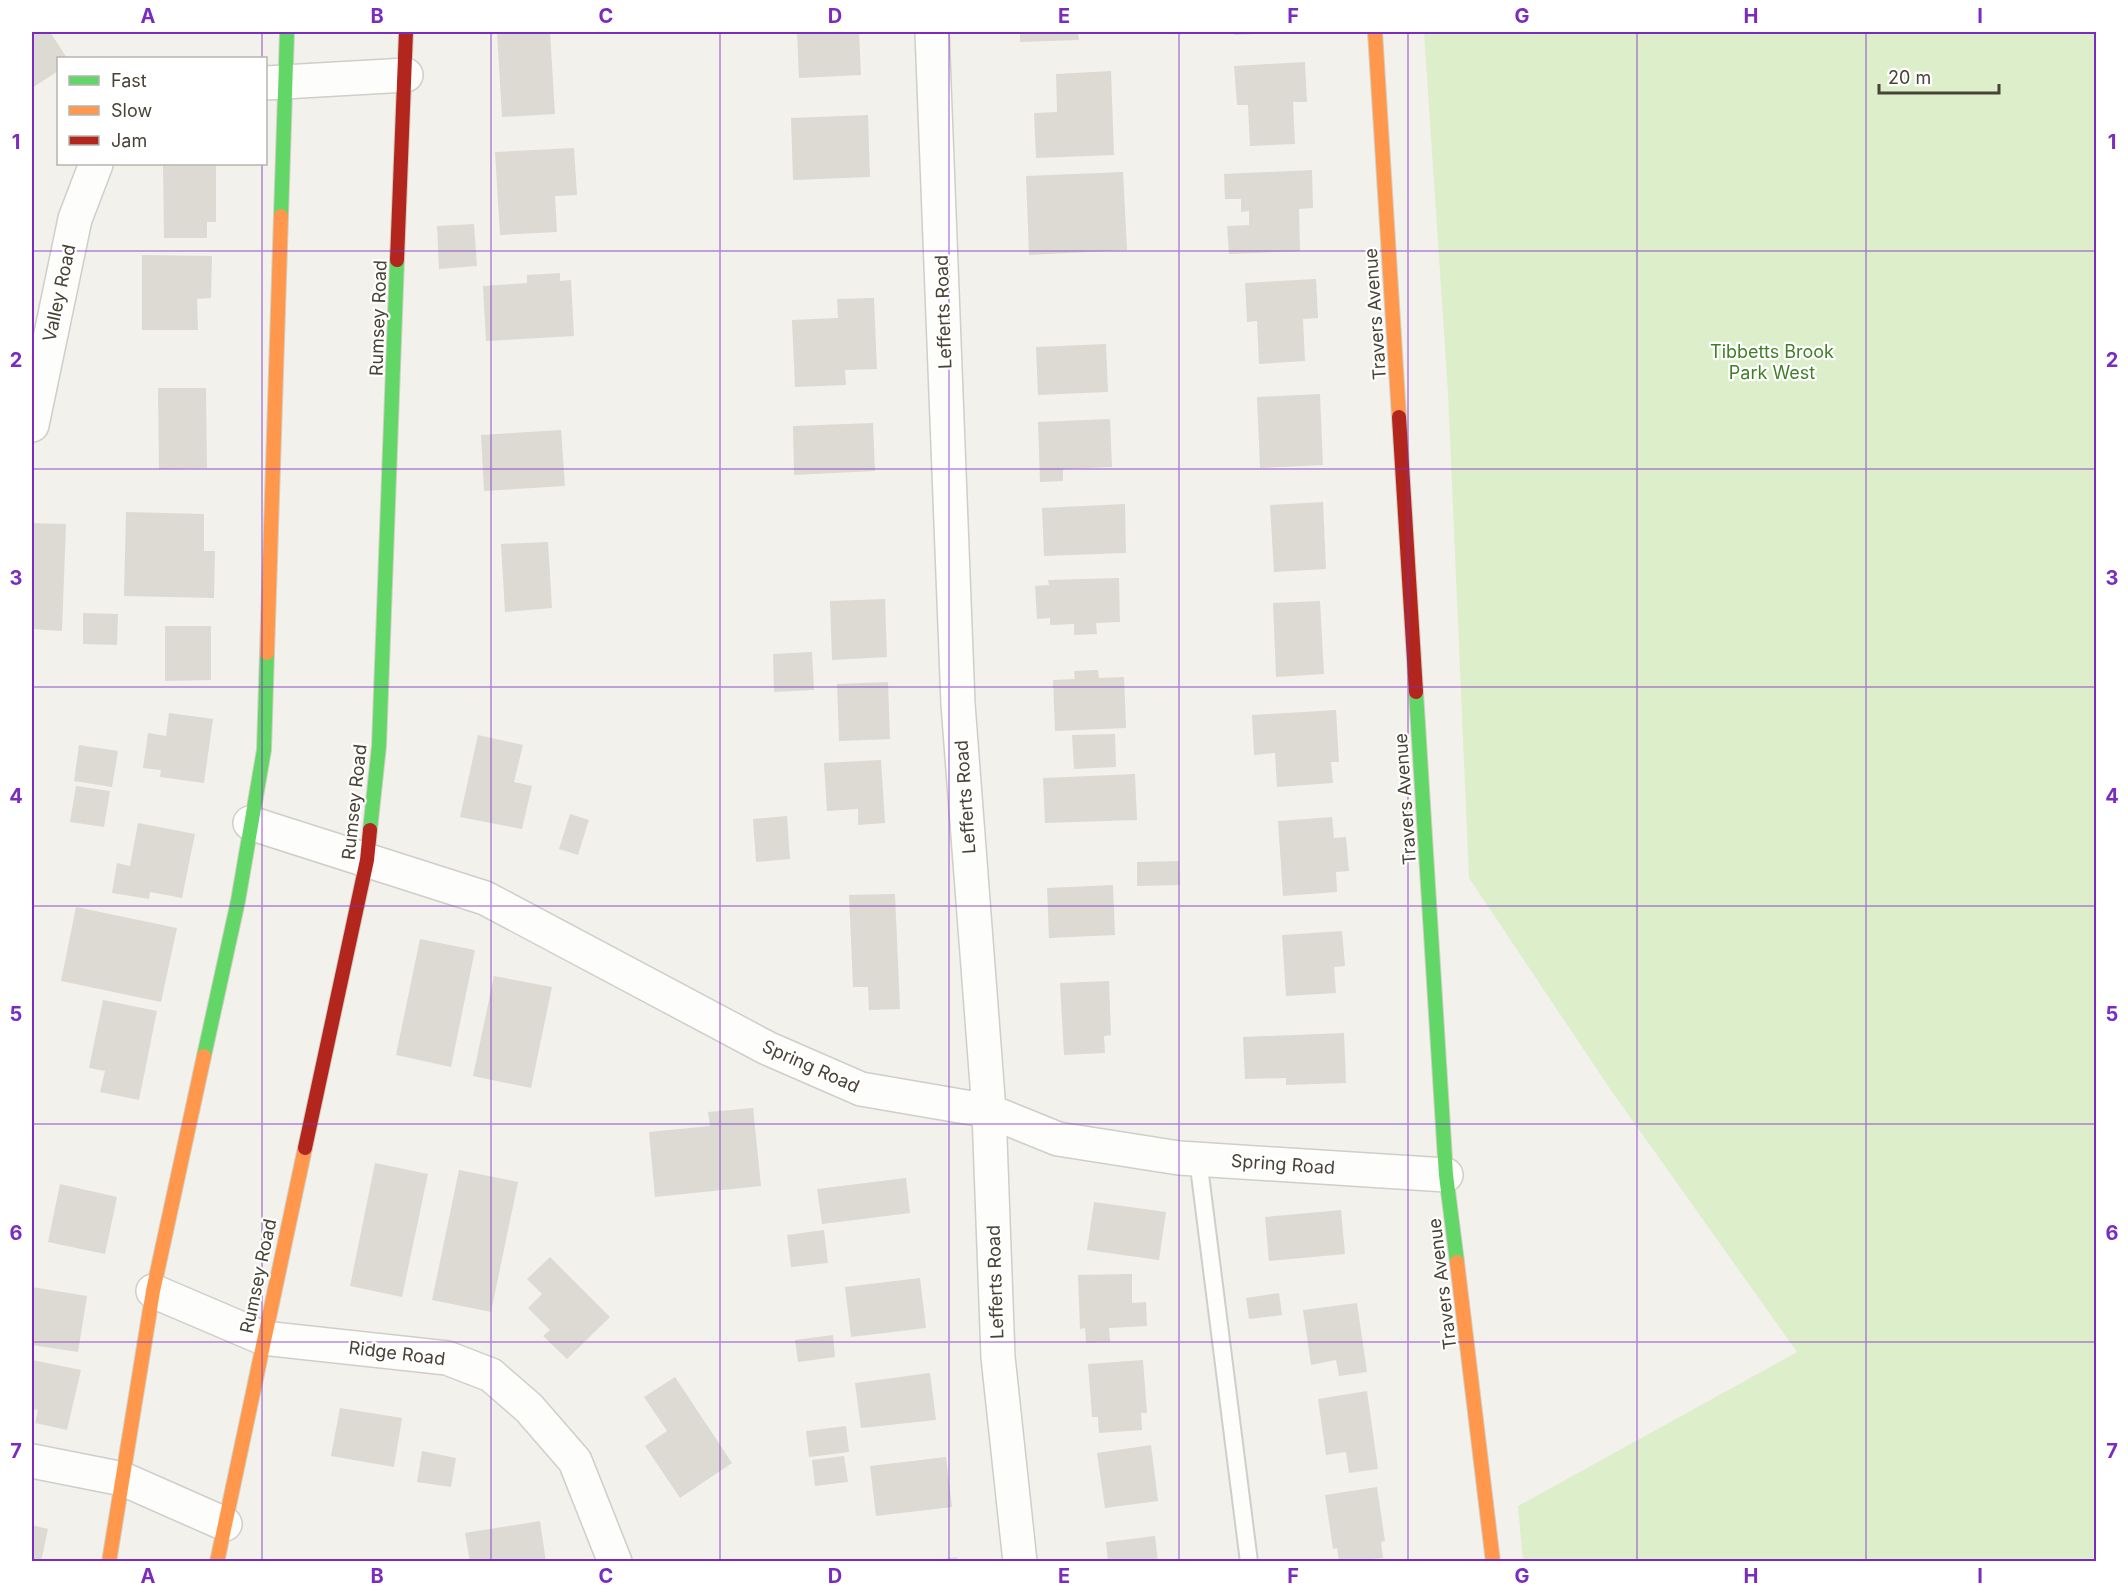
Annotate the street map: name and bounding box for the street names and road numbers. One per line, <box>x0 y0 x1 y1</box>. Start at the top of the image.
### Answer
street label: Valley Road <box>38 242 80 344</box>
street label: Travers Avenue <box>1360 247 1390 381</box>
street label: Lefferts Road <box>931 255 955 369</box>
street label: Rumsey Road <box>365 260 391 376</box>
street label: Travers Avenue <box>1390 732 1420 866</box>
street label: Lefferts Road <box>951 739 979 855</box>
street label: Rumsey Road <box>337 743 371 861</box>
street label: Spring Road <box>759 1035 863 1097</box>
street label: Spring Road <box>1230 1150 1336 1178</box>
street label: Rumsey Road <box>236 1217 280 1335</box>
street label: Travers Avenue <box>1424 1217 1460 1351</box>
street label: Lefferts Road <box>983 1225 1007 1339</box>
street label: Ridge Road <box>348 1337 446 1369</box>

